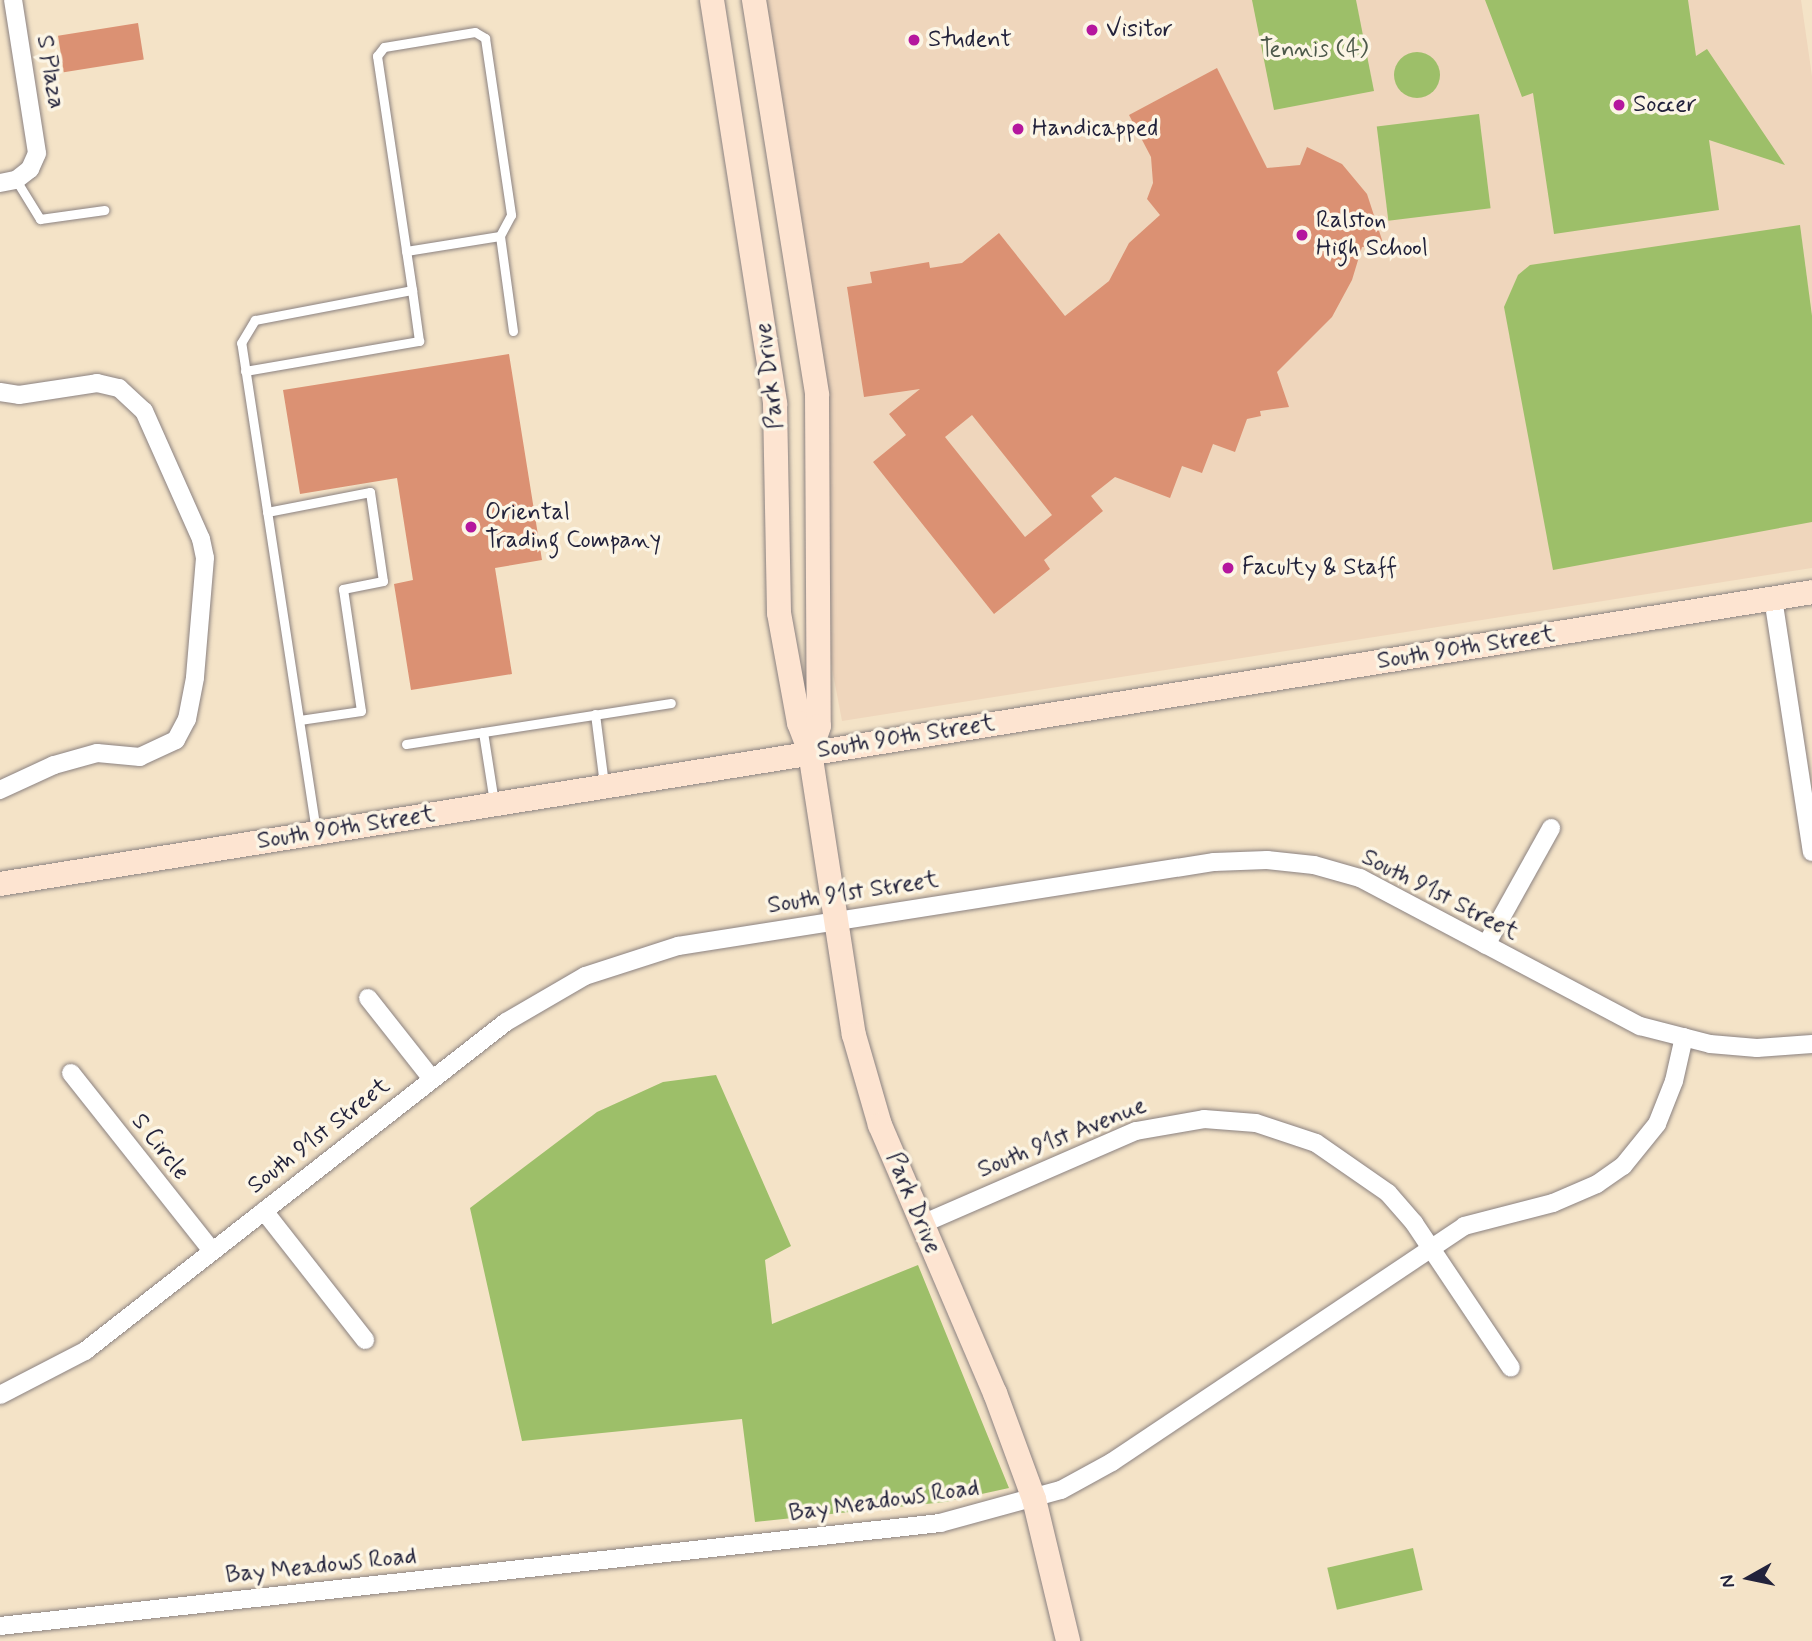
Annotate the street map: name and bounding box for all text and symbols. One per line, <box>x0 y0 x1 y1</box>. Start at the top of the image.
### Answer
place label: Visitor <box>1106 16 1173 44</box>
marker: Visitor <box>1084 22 1100 38</box>
place label: Student <box>928 26 1012 54</box>
street label: S Plaza <box>29 32 71 112</box>
marker: Student <box>906 32 922 48</box>
park label: Tennis (4) <box>1260 36 1368 64</box>
place label: Soccer <box>1633 91 1697 119</box>
marker: Soccer <box>1611 97 1627 113</box>
place label: Handicapped <box>1032 115 1158 143</box>
marker: Handicapped <box>1010 121 1026 137</box>
place label: Ralston High School <box>1316 207 1428 263</box>
marker: Ralston High School <box>1294 227 1310 243</box>
street label: Park Drive <box>749 321 791 431</box>
place label: Oriental Trading Company <box>485 499 661 555</box>
marker: Oriental Trading Company <box>463 519 479 535</box>
place label: Faculty & Staff <box>1242 554 1397 582</box>
marker: Faculty & Staff <box>1220 560 1236 576</box>
street label: South 90th Street <box>1375 620 1557 676</box>
street label: South 90th Street <box>815 709 997 765</box>
street label: South 90th Street <box>255 800 437 856</box>
street label: South 91st Street <box>1357 843 1523 947</box>
street label: South 91st Street <box>766 865 940 921</box>
street label: South 91st Street <box>242 1072 396 1200</box>
street label: South 91st Avenue <box>974 1091 1150 1185</box>
street label: S Circle <box>124 1107 196 1187</box>
street label: Park Drive <box>879 1148 947 1258</box>
street label: Bay Meadows Road <box>785 1473 983 1529</box>
street label: Bay Meadows Road <box>222 1541 420 1591</box>
north arrow <box>1714 1543 1784 1613</box>
text: N <box>1714 1573 1741 1590</box>

